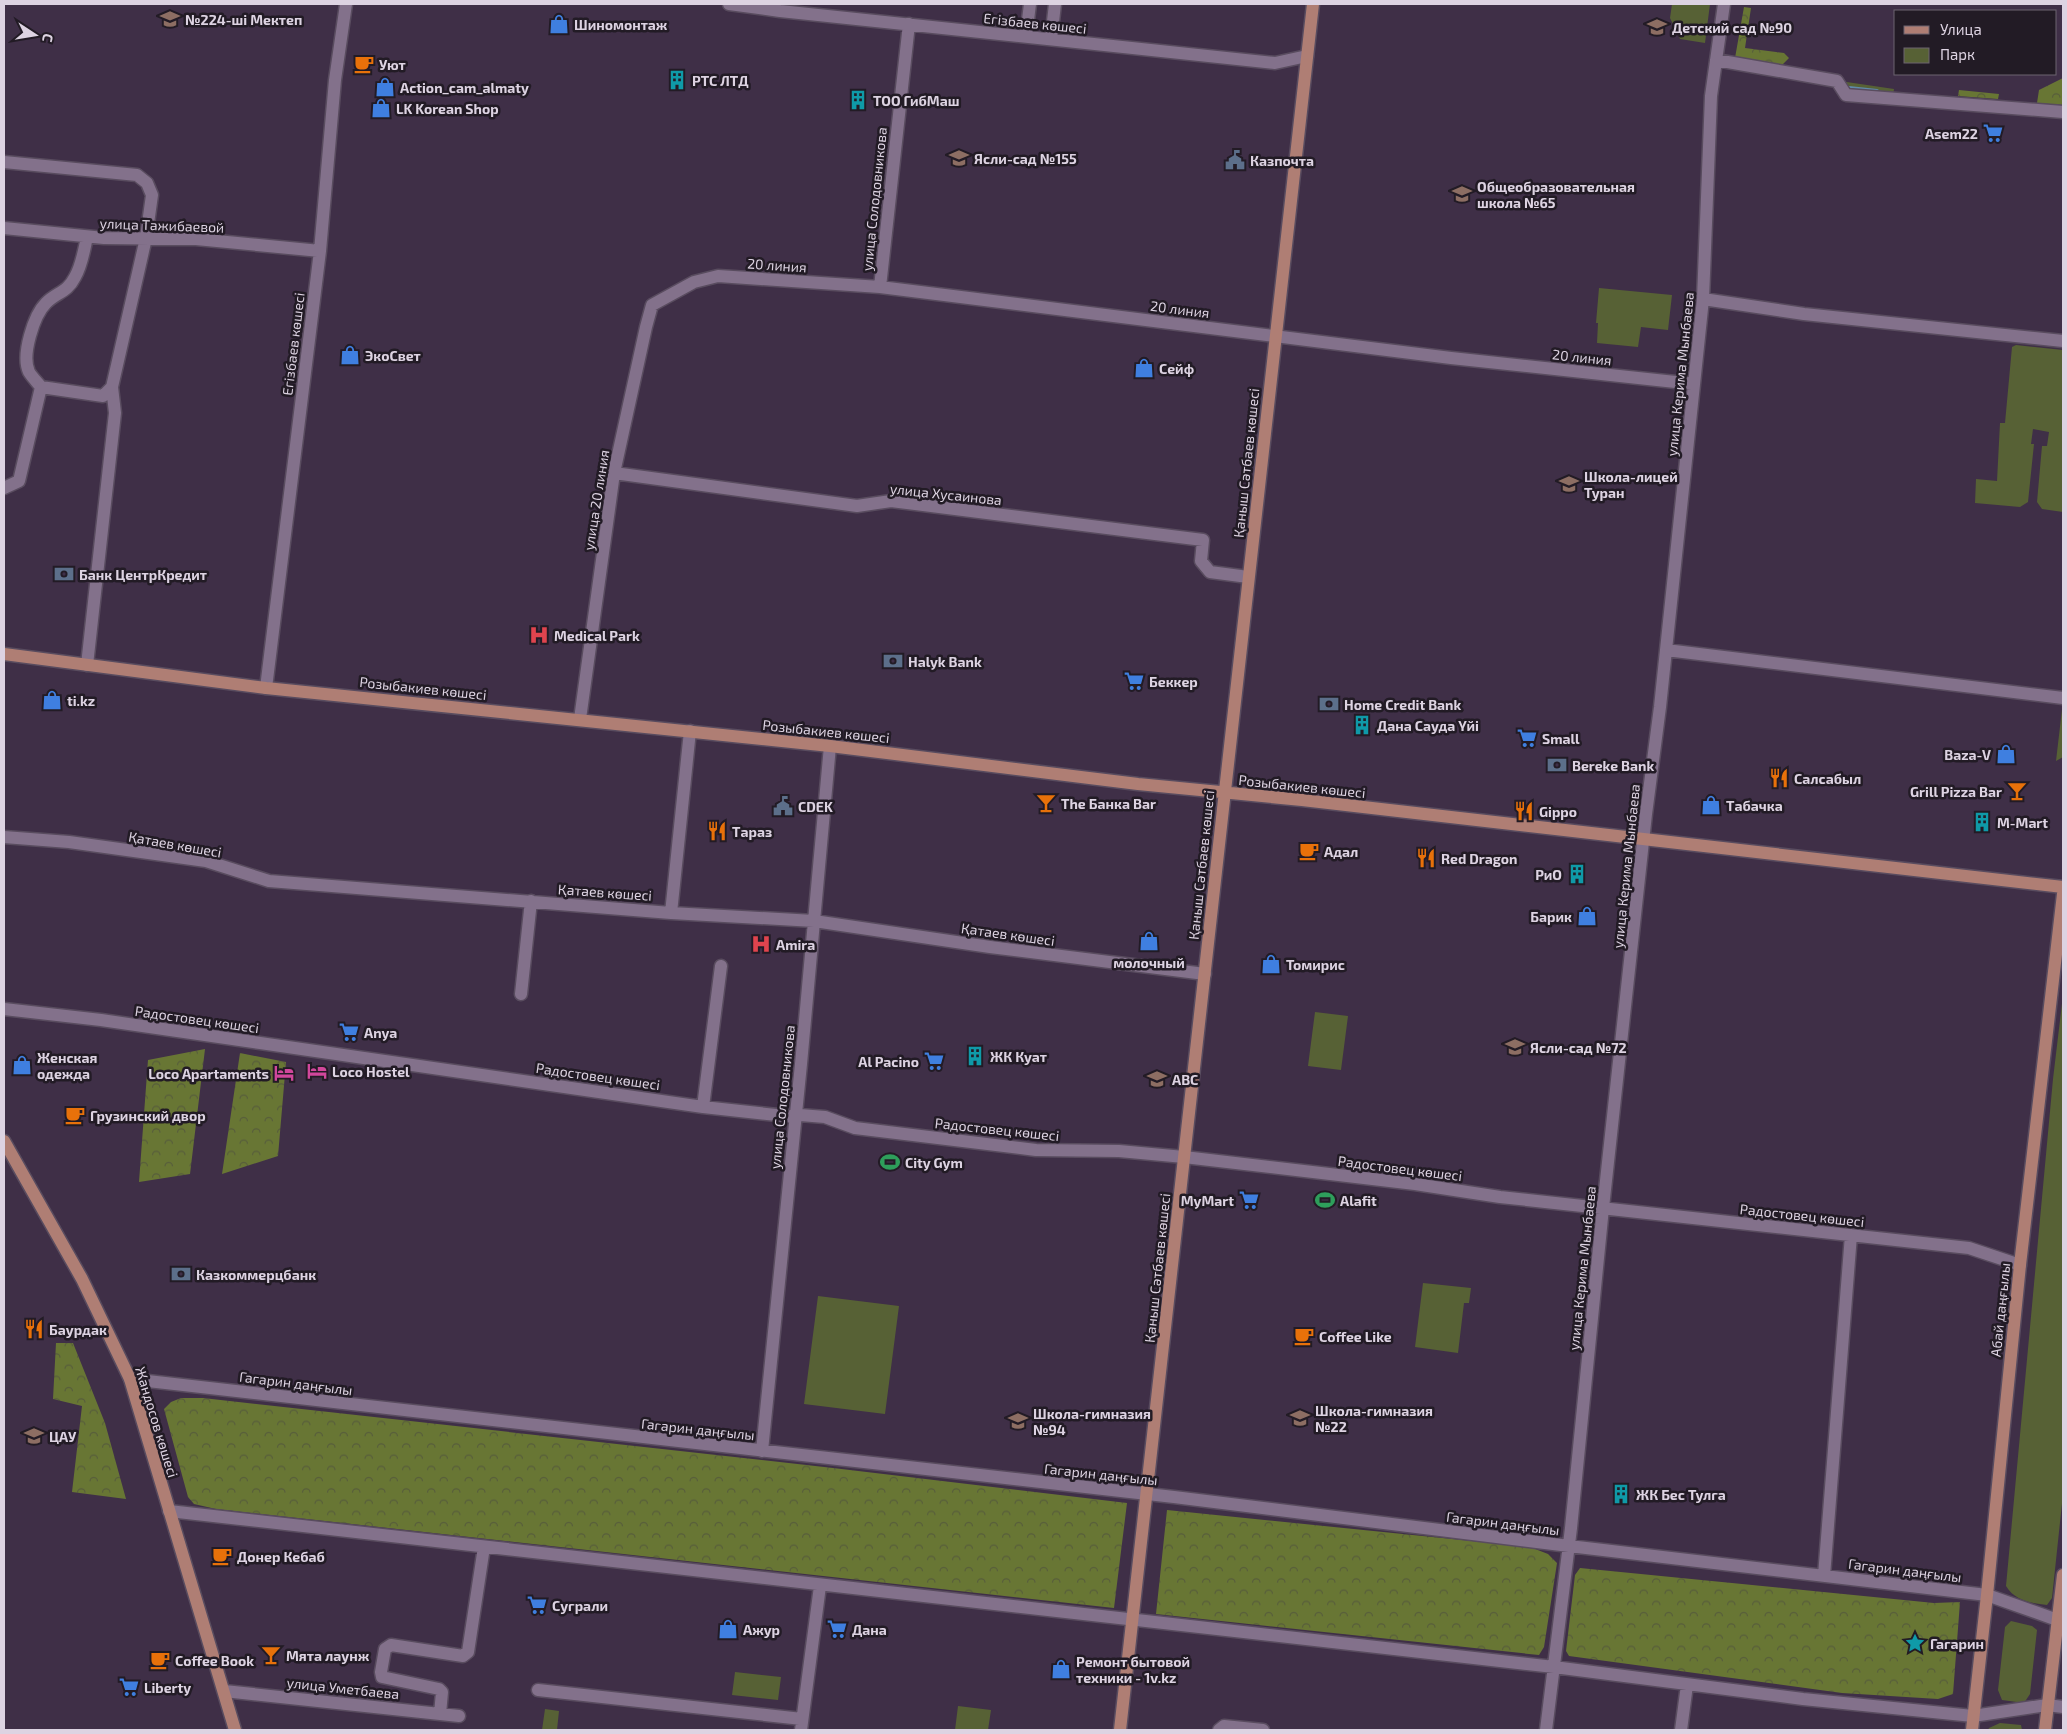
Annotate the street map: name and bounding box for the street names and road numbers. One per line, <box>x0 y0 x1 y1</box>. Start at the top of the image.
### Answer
street label: Егізбаев көшесі <box>983 9 1087 37</box>
street label: улица Солодовникова <box>858 126 890 272</box>
street label: улица Тажибаевой <box>99 214 225 236</box>
street label: 20 линия <box>747 254 807 276</box>
street label: улица Керима Мынбаева <box>1663 291 1697 457</box>
street label: Егізбаев көшесі <box>278 292 308 396</box>
street label: 20 линия <box>1149 297 1211 321</box>
street label: 20 линия <box>1552 345 1612 369</box>
street label: Қаныш Сәтбаев көшесі <box>1230 387 1262 539</box>
street label: улица 20 линия <box>580 448 612 552</box>
street label: улица Хусаинова <box>889 480 1003 508</box>
street label: Розыбакиев көшесі <box>359 673 487 703</box>
street label: Розыбакиев көшесі <box>762 716 890 746</box>
street label: Розыбакиев көшесі <box>1238 771 1366 801</box>
street label: улица Керима Мынбаева <box>1609 783 1643 949</box>
street label: Қаныш Сәтбаев көшесі <box>1185 789 1217 941</box>
street label: Қатаев көшесі <box>127 827 223 861</box>
street label: Қатаев көшесі <box>557 880 653 904</box>
street label: Қатаев көшесі <box>960 919 1056 949</box>
street label: Радостовец көшесі <box>134 1002 260 1036</box>
street label: улица Солодовникова <box>766 1024 798 1170</box>
street label: Радостовец көшесі <box>535 1059 661 1093</box>
street label: Радостовец көшесі <box>934 1114 1060 1144</box>
street label: Радостовец көшесі <box>1337 1152 1463 1184</box>
street label: улица Керима Мынбаева <box>1565 1185 1599 1351</box>
street label: Қаныш Сәтбаев көшесі <box>1141 1192 1173 1344</box>
street label: Радостовец көшесі <box>1739 1200 1865 1230</box>
street label: Абай даңғылы <box>1987 1262 2013 1358</box>
street label: Жандосов көшесі <box>132 1365 182 1479</box>
street label: Гагарин даңғылы <box>238 1368 354 1398</box>
street label: Гагарин даңғылы <box>640 1415 756 1443</box>
street label: Гагарин даңғылы <box>1043 1460 1159 1488</box>
street label: Гагарин даңғылы <box>1445 1508 1561 1538</box>
street label: Гагарин даңғылы <box>1847 1555 1963 1585</box>
street label: улица Уметбаева <box>286 1674 400 1702</box>

